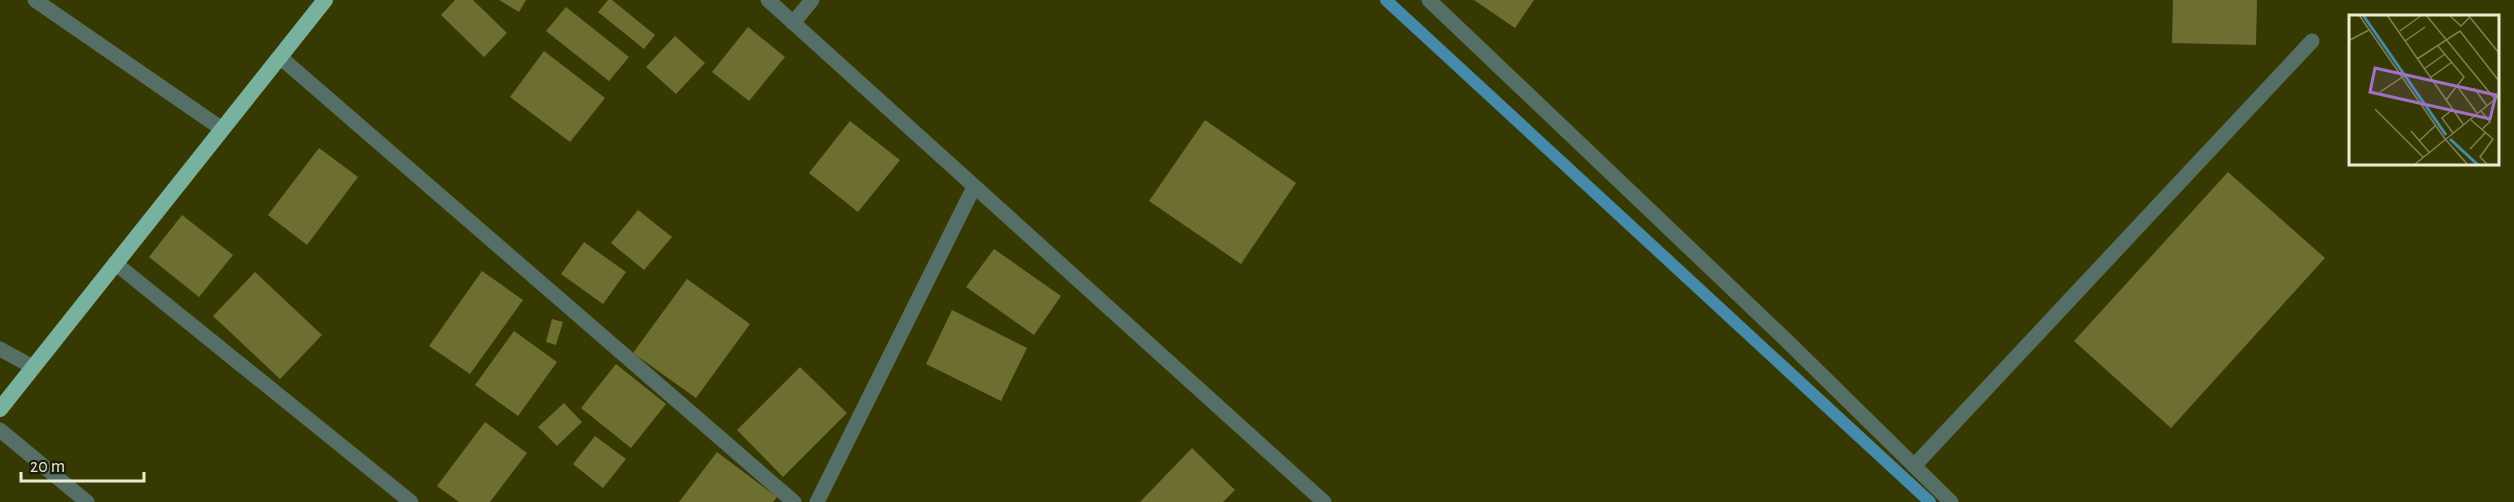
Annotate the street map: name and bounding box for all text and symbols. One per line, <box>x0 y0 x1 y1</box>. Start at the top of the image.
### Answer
inset map <box>2349 15 2499 165</box>
scale bar <box>21 445 144 483</box>
text: 20 m <box>30 458 65 476</box>

